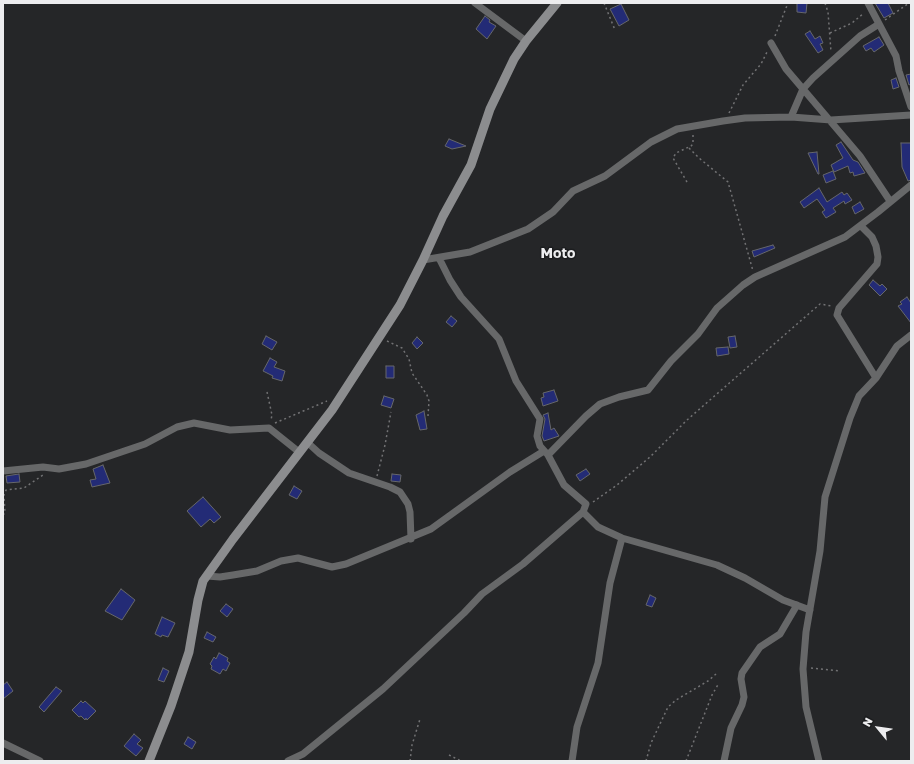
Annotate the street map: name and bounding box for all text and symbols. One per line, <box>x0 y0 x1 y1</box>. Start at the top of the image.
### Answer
district label: Moto <box>541 246 575 262</box>
north arrow <box>858 708 898 748</box>
text: N <box>859 715 875 729</box>

